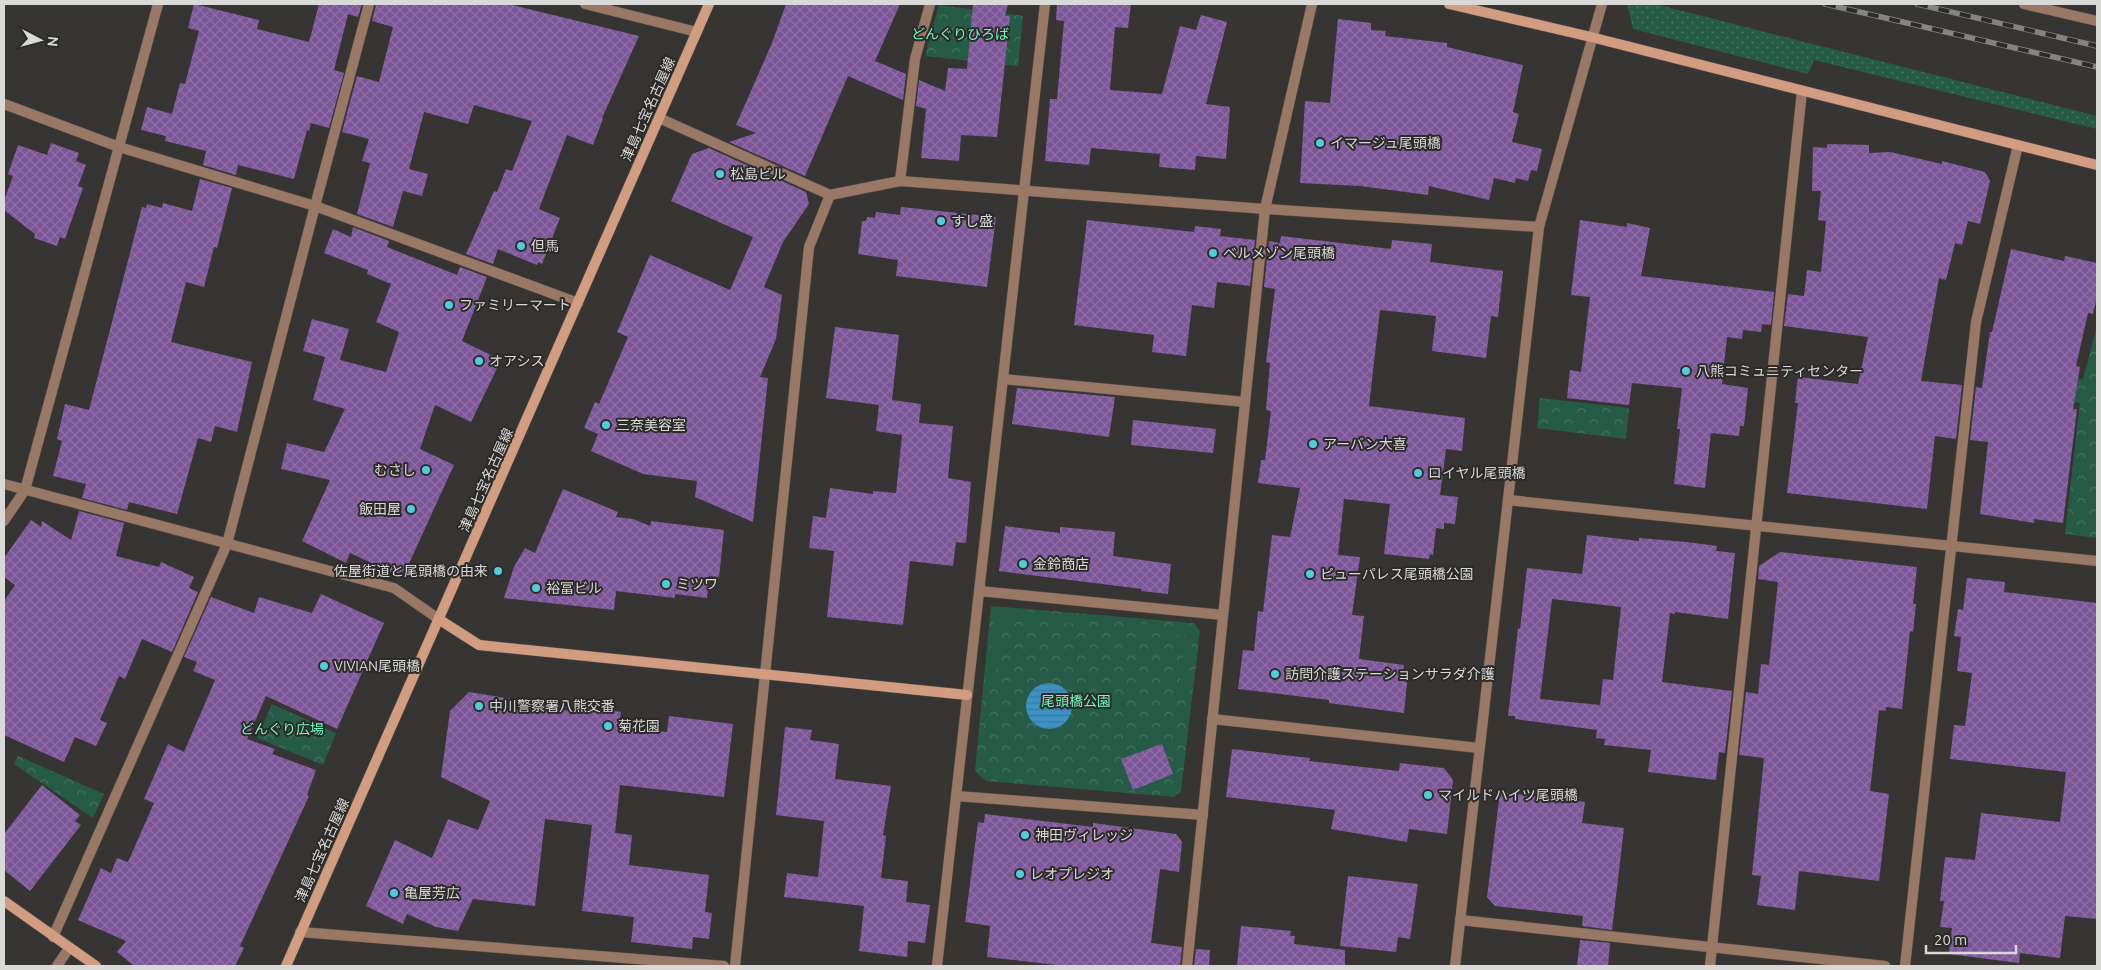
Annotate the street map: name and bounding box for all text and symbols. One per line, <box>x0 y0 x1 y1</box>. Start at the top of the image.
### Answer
north arrow <box>15 15 65 65</box>
park label: どんぐりひろば <box>911 26 1009 42</box>
text: N <box>44 35 61 47</box>
street label: 津島七宝名古屋線 <box>618 55 678 163</box>
place label: イマージュ尾頭橋 <box>1330 135 1441 151</box>
marker: イマージュ尾頭橋 <box>1314 137 1326 149</box>
place label: 松島ビル <box>730 166 786 182</box>
marker: 松島ビル <box>714 168 726 180</box>
place label: すし盛 <box>951 213 993 229</box>
marker: すし盛 <box>935 215 947 227</box>
place label: 但馬 <box>531 238 559 254</box>
marker: 但馬 <box>515 240 527 252</box>
place label: ベルメゾン尾頭橋 <box>1223 245 1335 261</box>
marker: ベルメゾン尾頭橋 <box>1207 247 1219 259</box>
place label: ファミリーマート <box>459 297 571 313</box>
marker: ファミリーマート <box>443 299 455 311</box>
place label: オアシス <box>489 353 544 369</box>
marker: オアシス <box>473 355 485 367</box>
place label: 八熊コミュニティセンター <box>1696 363 1863 379</box>
marker: 八熊コミュニティセンター <box>1680 365 1692 377</box>
place label: 三奈美容室 <box>616 417 686 433</box>
marker: 三奈美容室 <box>600 419 612 431</box>
street label: 津島七宝名古屋線 <box>456 426 516 534</box>
place label: アーバン大喜 <box>1323 436 1407 452</box>
marker: アーバン大喜 <box>1307 438 1319 450</box>
place label: むさし <box>374 462 416 478</box>
marker: むさし <box>420 464 432 476</box>
place label: ロイヤル尾頭橋 <box>1428 465 1526 481</box>
marker: ロイヤル尾頭橋 <box>1412 467 1424 479</box>
place label: 飯田屋 <box>359 501 401 517</box>
marker: 飯田屋 <box>405 503 417 515</box>
place label: 金鈴商店 <box>1033 556 1089 572</box>
marker: 金鈴商店 <box>1017 558 1029 570</box>
place label: 佐屋街道と尾頭橋の由来 <box>334 563 488 579</box>
marker: 佐屋街道と尾頭橋の由来 <box>492 565 504 577</box>
place label: ピューパレス尾頭橋公園 <box>1320 566 1474 582</box>
marker: ピューパレス尾頭橋公園 <box>1304 568 1316 580</box>
place label: ミツワ <box>676 576 718 592</box>
marker: ミツワ <box>660 578 672 590</box>
place label: 裕冨ビル <box>546 580 602 596</box>
marker: 裕冨ビル <box>530 582 542 594</box>
place label: VIVIAN尾頭橋 <box>334 658 420 674</box>
marker: VIVIAN尾頭橋 <box>318 660 330 672</box>
place label: 訪問介護ステーションサラダ介護 <box>1285 666 1495 682</box>
marker: 訪問介護ステーションサラダ介護 <box>1269 668 1281 680</box>
park label: 尾頭橋公園 <box>1041 693 1111 709</box>
place label: 中川警察署八熊交番 <box>489 698 615 714</box>
marker: 中川警察署八熊交番 <box>473 700 485 712</box>
place label: 菊花園 <box>618 718 660 734</box>
marker: 菊花園 <box>602 720 614 732</box>
park label: どんぐり広場 <box>240 721 324 737</box>
place label: マイルドハイツ尾頭橋 <box>1438 787 1578 803</box>
marker: マイルドハイツ尾頭橋 <box>1422 789 1434 801</box>
street label: 津島七宝名古屋線 <box>292 796 352 904</box>
place label: 神田ヴィレッジ <box>1035 827 1133 843</box>
marker: 神田ヴィレッジ <box>1019 829 1031 841</box>
place label: レオプレジオ <box>1030 866 1114 882</box>
marker: レオプレジオ <box>1014 868 1026 880</box>
place label: 亀屋芳広 <box>404 885 460 901</box>
marker: 亀屋芳広 <box>388 887 400 899</box>
scale bar <box>1926 922 2016 954</box>
text: 20 m <box>1934 931 1967 948</box>

